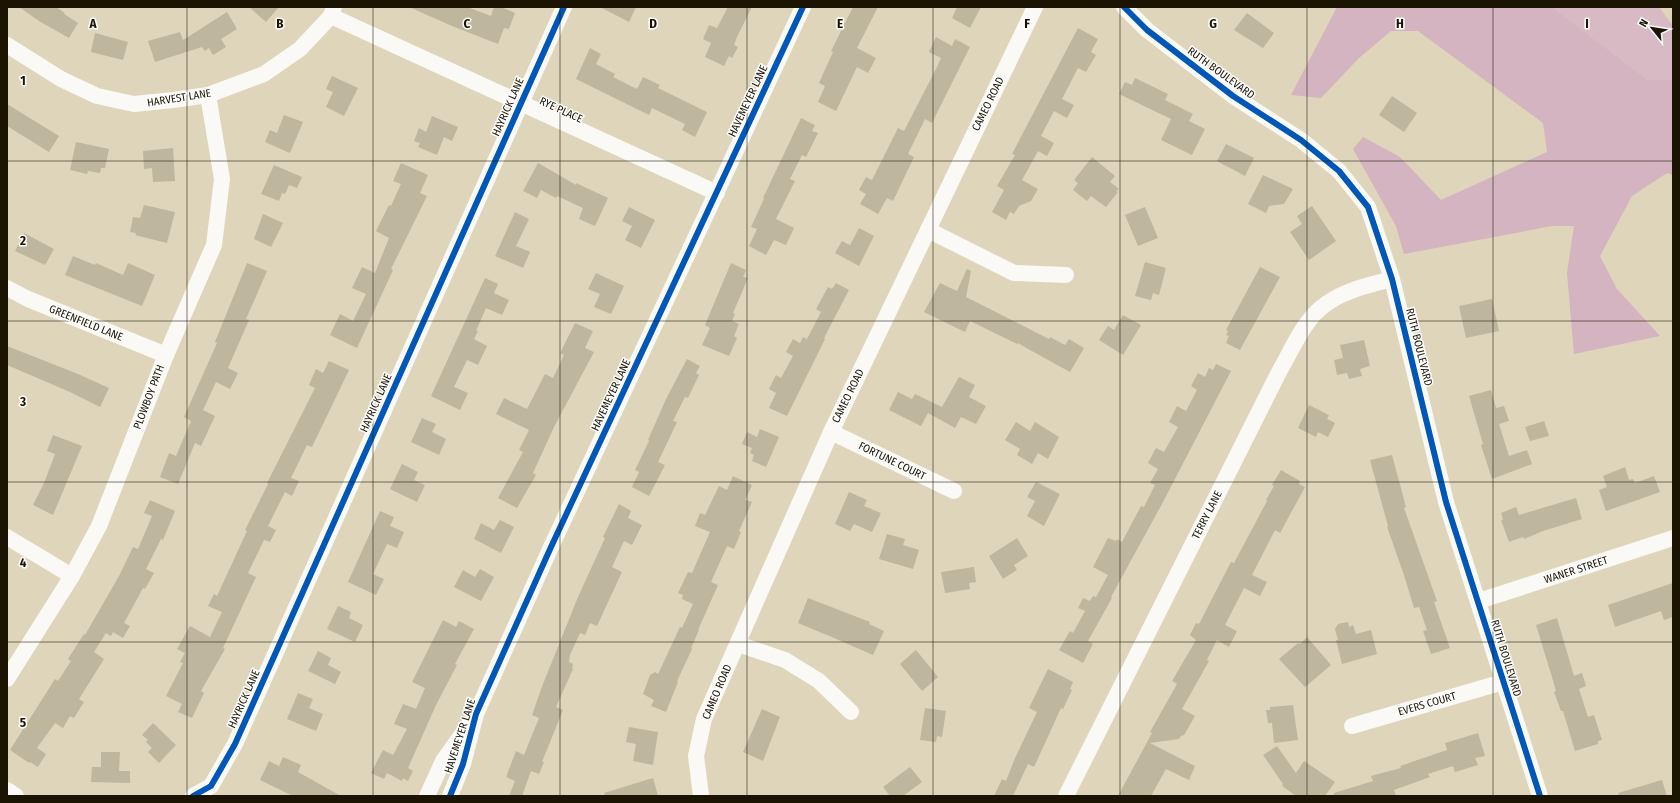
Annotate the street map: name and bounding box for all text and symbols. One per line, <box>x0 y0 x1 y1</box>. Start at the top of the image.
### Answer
north arrow <box>1632 8 1672 48</box>
text: A <box>88 16 97 31</box>
text: B <box>276 16 284 31</box>
text: C <box>464 16 471 31</box>
text: D <box>649 16 657 31</box>
text: E <box>837 16 843 31</box>
text: F <box>1024 16 1030 31</box>
text: G <box>1209 16 1217 31</box>
text: H <box>1396 16 1404 31</box>
text: I <box>1585 16 1589 31</box>
text: N <box>1636 17 1651 29</box>
street label: RUTH BOULEVARD <box>1185 44 1257 102</box>
street label: HAVEMEYER LANE <box>726 63 770 139</box>
text: 1 <box>20 73 26 88</box>
street label: CAMEO ROAD <box>969 75 1007 133</box>
street label: HAYRICK LANE <box>489 76 527 138</box>
street label: HARVEST LANE <box>146 87 212 109</box>
street label: RYE PLACE <box>537 94 585 126</box>
text: 2 <box>19 233 26 248</box>
street label: GREENFIELD LANE <box>47 302 125 344</box>
street label: RUTH BOULEVARD <box>1403 307 1435 387</box>
street label: HAVEMEYER LANE <box>589 357 633 433</box>
street label: PLOWBOY PATH <box>131 363 167 431</box>
street label: CAMEO ROAD <box>829 367 867 425</box>
street label: HAYRICK LANE <box>357 372 395 434</box>
text: 3 <box>19 394 26 409</box>
street label: FORTUNE COURT <box>856 439 928 483</box>
street label: TERRY LANE <box>1189 489 1225 541</box>
street label: WANER STREET <box>1543 553 1610 586</box>
text: 4 <box>20 555 27 570</box>
street label: RUTH BOULEVARD <box>1488 618 1524 698</box>
street label: CAMEO ROAD <box>700 662 734 722</box>
street label: HAYRICK LANE <box>225 668 263 730</box>
street label: EVERS COURT <box>1397 689 1458 718</box>
street label: HAVEMEYER LANE <box>442 697 478 775</box>
text: 5 <box>20 715 26 730</box>

